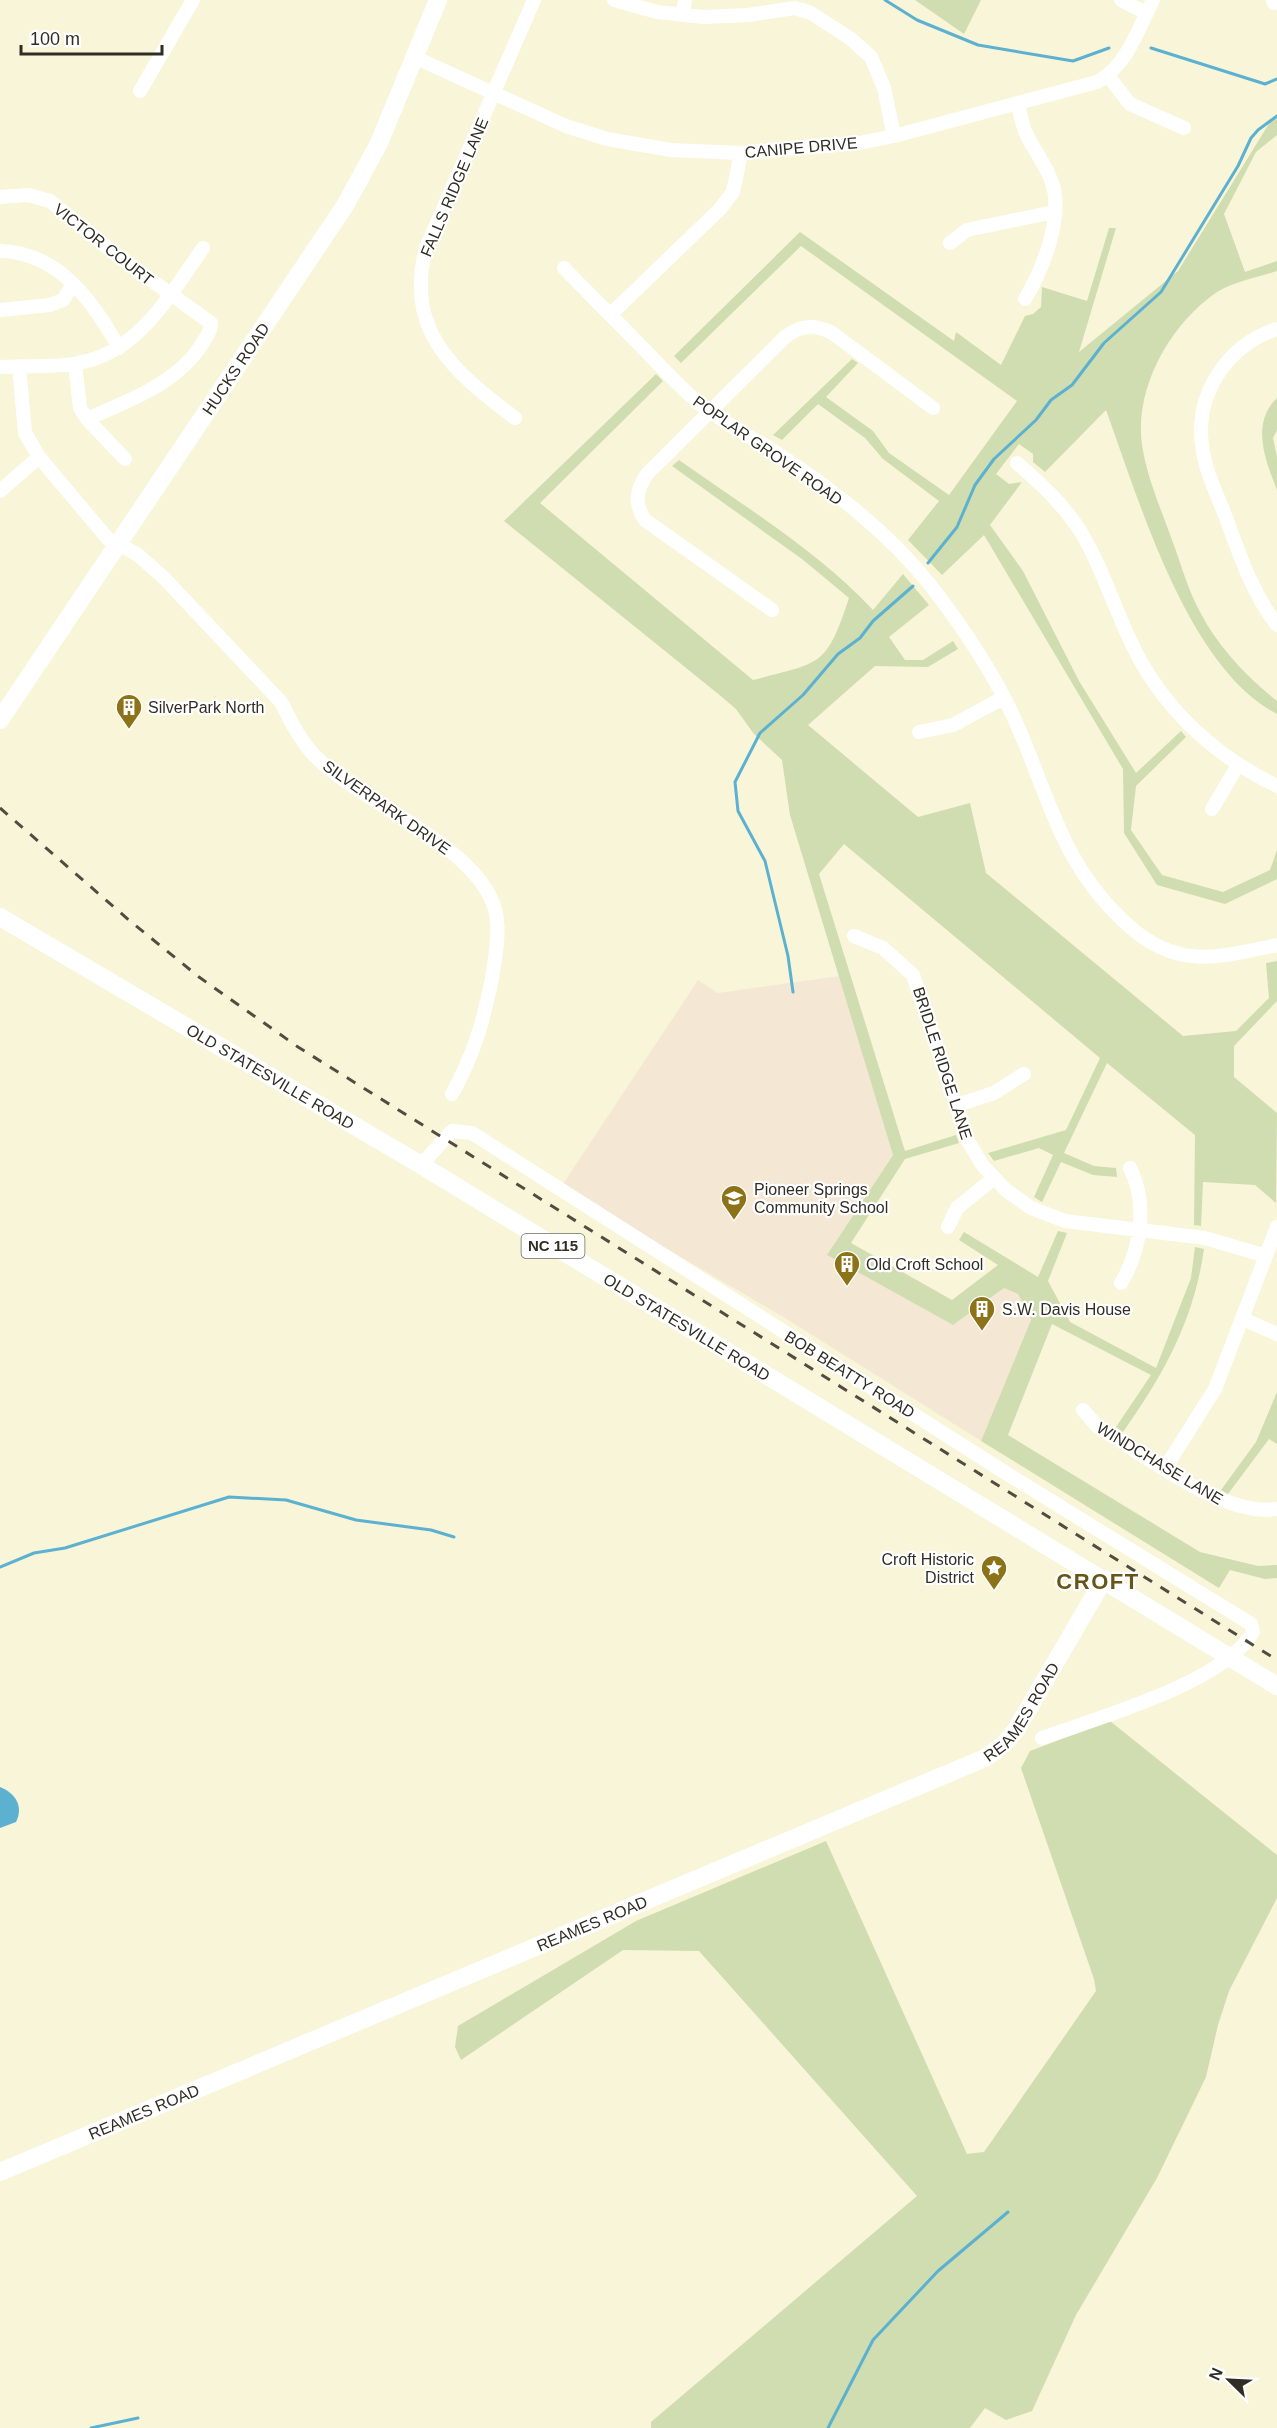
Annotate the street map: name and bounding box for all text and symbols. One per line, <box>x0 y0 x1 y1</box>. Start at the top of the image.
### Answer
scale bar <box>21 18 162 56</box>
text: 100 m <box>30 29 80 49</box>
street label: FALLS RIDGE LANE <box>417 115 491 259</box>
street label: CANIPE DRIVE <box>744 134 858 161</box>
street label: VICTOR COURT <box>51 200 157 289</box>
street label: HUCKS ROAD <box>199 320 273 418</box>
street label: POPLAR GROVE ROAD <box>690 392 845 508</box>
building icon: SilverPark North <box>114 692 144 730</box>
place label: SilverPark North <box>148 699 264 716</box>
street label: SILVERPARK DRIVE <box>320 757 454 858</box>
street label: BRIDLE RIDGE LANE <box>910 985 975 1141</box>
street label: OLD STATESVILLE ROAD <box>183 1021 357 1133</box>
place label: Pioneer Springs Community School <box>754 1181 888 1216</box>
school or university icon: Pioneer Springs Community School <box>719 1183 749 1221</box>
road number: NC 115 <box>522 1234 584 1258</box>
building icon: Old Croft School <box>832 1249 862 1287</box>
place label: Old Croft School <box>866 1256 983 1273</box>
street label: OLD STATESVILLE ROAD <box>600 1270 773 1384</box>
building icon: S.W. Davis House <box>967 1294 997 1332</box>
place label: S.W. Davis House <box>1002 1301 1131 1318</box>
street label: BOB BEATTY ROAD <box>782 1328 918 1421</box>
street label: WINDCHASE LANE <box>1094 1419 1226 1508</box>
place label: Croft Historic District <box>882 1551 975 1586</box>
place icon: Croft Historic District <box>979 1553 1009 1591</box>
district label: CROFT <box>1056 1569 1140 1594</box>
street label: REAMES ROAD <box>981 1660 1062 1765</box>
street label: REAMES ROAD <box>534 1893 650 1954</box>
street label: REAMES ROAD <box>86 2081 202 2143</box>
north arrow <box>1199 2350 1259 2410</box>
text: N <box>1206 2365 1226 2383</box>

